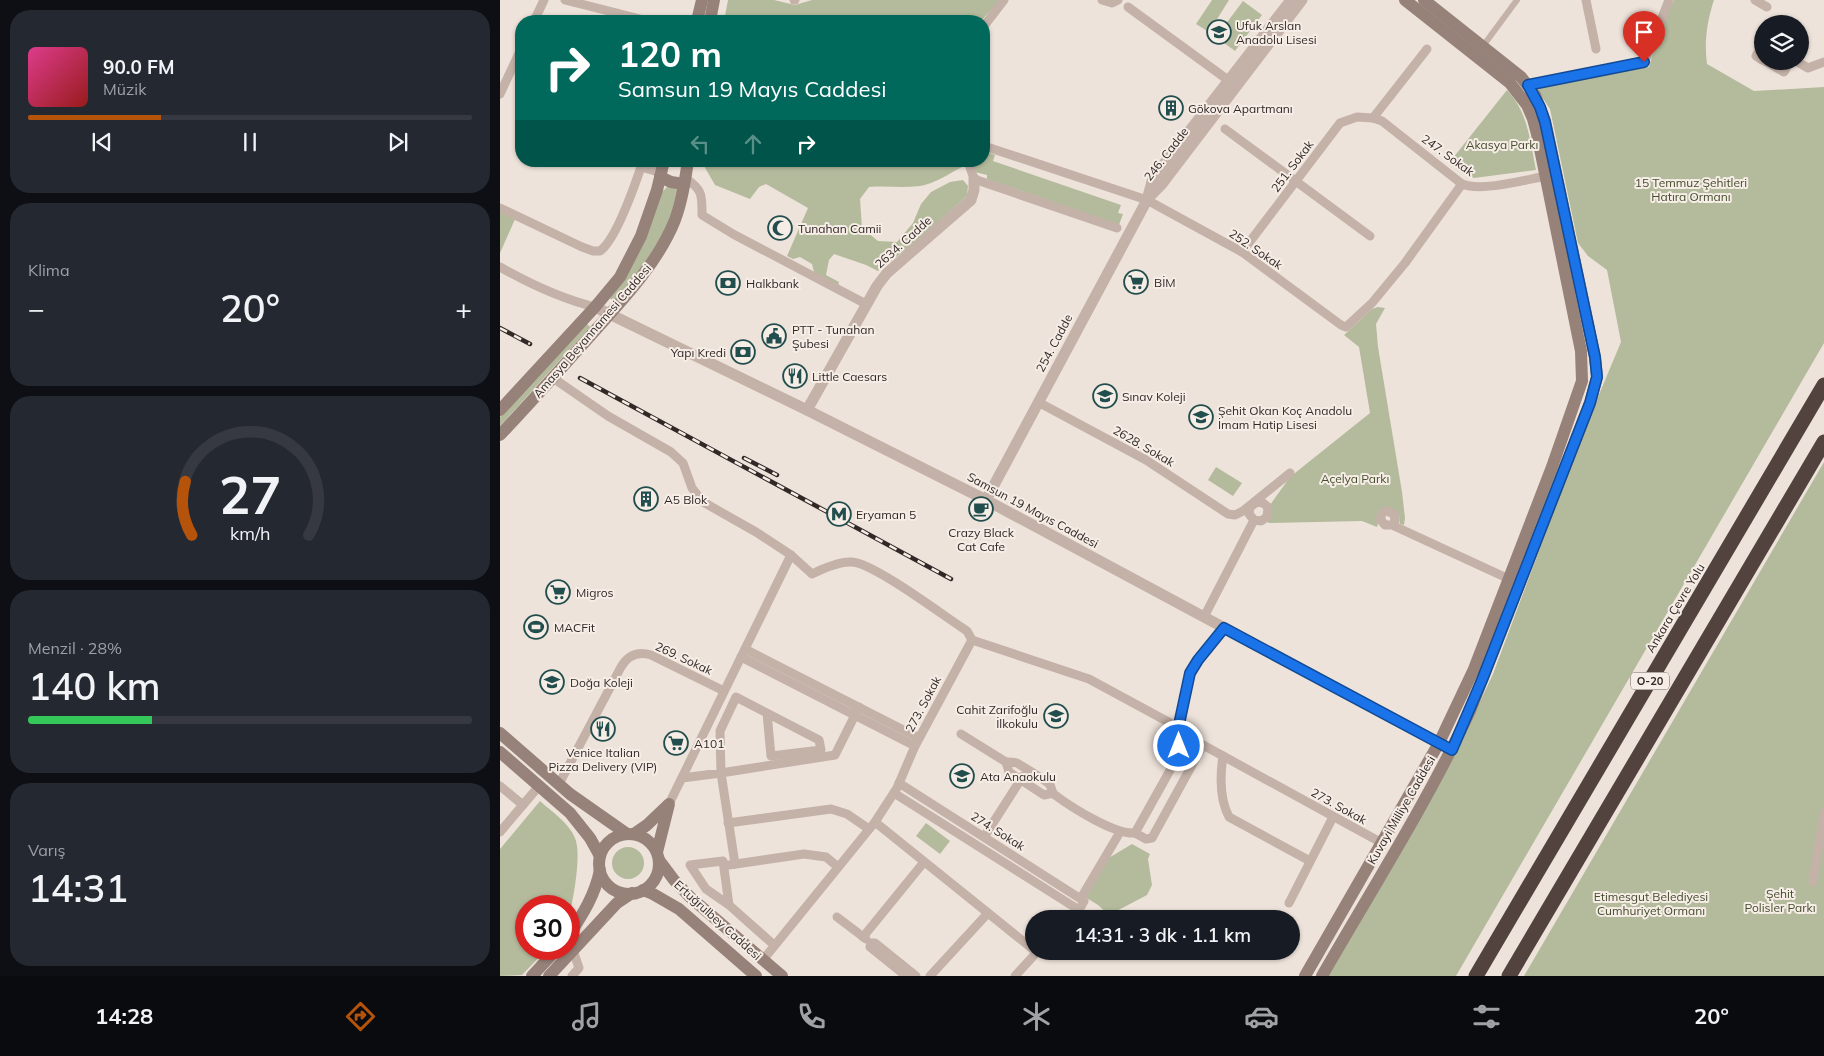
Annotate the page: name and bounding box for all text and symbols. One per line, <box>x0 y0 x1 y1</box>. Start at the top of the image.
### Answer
pin <box>1623 11 1665 62</box>
map controls <box>1754 15 1809 70</box>
button: layers <box>1754 15 1809 70</box>
place label: Ufuk Arslan Anadolu Lisesi <box>1236 18 1317 47</box>
icon: arrive <box>1630 18 1658 46</box>
school or university icon: Ufuk Arslan Anadolu Lisesi <box>1206 19 1232 45</box>
text: 120 m <box>618 32 722 76</box>
icon: right <box>535 35 600 100</box>
text: 90.0 FM <box>103 55 175 79</box>
text: Samsun 19 Mayıs Caddesi <box>618 75 887 103</box>
text: Müzik <box>103 79 146 99</box>
building icon: Gökova Apartmanı <box>1158 95 1184 121</box>
place label: Gökova Apartmanı <box>1188 101 1293 116</box>
street label: 246. Cadde <box>1141 124 1191 184</box>
icon: previous <box>88 128 116 156</box>
icon: pause <box>236 128 264 156</box>
icon: next <box>384 128 412 156</box>
icon: left <box>686 130 714 158</box>
icon: ahead <box>739 130 767 158</box>
icon: right <box>792 130 820 158</box>
street label: 247. Sokak <box>1419 131 1478 180</box>
street label: 251. Sokak <box>1268 136 1317 195</box>
park label: Akasya Parkı <box>1466 137 1538 152</box>
park label: 15 Temmuz Şehitleri Hatıra Ormanı <box>1635 175 1747 204</box>
street label: 2634. Cadde <box>872 213 934 271</box>
mosque icon: Tunahan Camii <box>767 215 793 241</box>
place label: Tunahan Camii <box>798 221 881 236</box>
street label: 252. Sokak <box>1226 226 1286 273</box>
text: Klima <box>28 260 70 280</box>
street label: Amasya Beyannamesi Caddesi <box>530 261 654 401</box>
supermarket icon: BİM <box>1123 269 1149 295</box>
bank icon: Halkbank <box>715 270 741 296</box>
place label: BİM <box>1154 275 1176 290</box>
place label: Halkbank <box>746 276 800 291</box>
text: 20° <box>220 284 280 332</box>
text: − <box>28 291 45 326</box>
text: + <box>455 291 472 326</box>
street label: 254. Cadde <box>1032 311 1076 375</box>
place label: PTT - Tunahan Şubesi <box>792 322 874 351</box>
public building icon: PTT - Tunahan Şubesi <box>761 323 787 349</box>
bank icon: Yapı Kredi <box>730 339 756 365</box>
place label: Yapı Kredi <box>670 345 726 360</box>
restaurant icon: Little Caesars <box>782 363 808 389</box>
place label: Little Caesars <box>812 369 887 384</box>
school or university icon: Sınav Koleji <box>1092 383 1118 409</box>
place label: Sınav Koleji <box>1122 389 1186 404</box>
place label: Şehit Okan Koç Anadolu İmam Hatip Lisesi <box>1218 403 1352 432</box>
school or university icon: Şehit Okan Koç Anadolu İmam Hatip Lisesi <box>1188 404 1214 430</box>
street label: 2628. Sokak <box>1111 422 1178 470</box>
text: 27 <box>219 462 281 527</box>
street label: Samsun 19 Mayıs Caddesi <box>965 469 1101 551</box>
park label: Açelya Parkı <box>1321 471 1389 486</box>
building icon: A5 Blok <box>633 486 659 512</box>
place label: A5 Blok <box>664 492 708 507</box>
cafe icon: Crazy Black Cat Cafe <box>968 496 994 522</box>
metro station icon: Eryaman 5 <box>826 501 852 527</box>
place label: Eryaman 5 <box>856 507 916 522</box>
text: km/h <box>230 522 270 544</box>
place label: Crazy Black Cat Cafe <box>948 525 1015 554</box>
street label: Ankara Çevre Yolu <box>1642 561 1708 655</box>
supermarket icon: Migros <box>545 579 571 605</box>
place label: Migros <box>576 585 614 600</box>
sports icon: MACFit <box>523 614 549 640</box>
place label: MACFit <box>554 620 595 635</box>
text: Menzil · 28% <box>28 638 122 658</box>
street label: 269. Sokak <box>653 638 716 678</box>
text: 140 km <box>28 662 161 710</box>
school or university icon: Doğa Koleji <box>539 669 565 695</box>
road number: O-20 <box>1631 672 1669 689</box>
street label: 273. Sokak <box>902 673 944 735</box>
place label: Doğa Koleji <box>570 675 633 690</box>
place label: Cahit Zarifoğlu İlkokulu <box>956 702 1038 731</box>
school or university icon: Cahit Zarifoğlu İlkokulu <box>1043 703 1069 729</box>
restaurant icon: Venice Italian Pizza Delivery (VIP) <box>590 716 616 742</box>
position arrow <box>1152 719 1204 771</box>
supermarket icon: A101 <box>663 730 689 756</box>
place label: A101 <box>694 736 724 751</box>
place label: Venice Italian Pizza Delivery (VIP) <box>549 745 657 774</box>
street label: Kuvayi Milliye Caddesi <box>1364 753 1438 867</box>
school or university icon: Ata Anaokulu <box>949 763 975 789</box>
place label: Ata Anaokulu <box>980 769 1056 784</box>
street label: 273. Sokak <box>1309 785 1370 828</box>
street label: 274. Sokak <box>968 808 1029 854</box>
text: Varış <box>28 840 65 860</box>
text: 14:31 <box>28 864 128 912</box>
street label: Ertuğrulbey Caddesi <box>671 877 765 963</box>
park label: Şehit Polisler Parkı <box>1744 886 1816 915</box>
park label: Etimesgut Belediyesi Cumhuriyet Ormanı <box>1594 889 1708 918</box>
speed limit sign: 30 <box>515 895 580 960</box>
text: 14:31 · 3 dk · 1.1 km <box>1074 923 1251 947</box>
icon: directions <box>343 999 378 1034</box>
icon: music <box>569 999 604 1034</box>
icon: phone <box>794 999 829 1034</box>
icon: climate <box>1019 999 1054 1034</box>
icon: car <box>1244 999 1279 1034</box>
icon: filters <box>1469 999 1504 1034</box>
text: 14:28 <box>95 1002 153 1030</box>
text: 20° <box>1694 1002 1729 1030</box>

